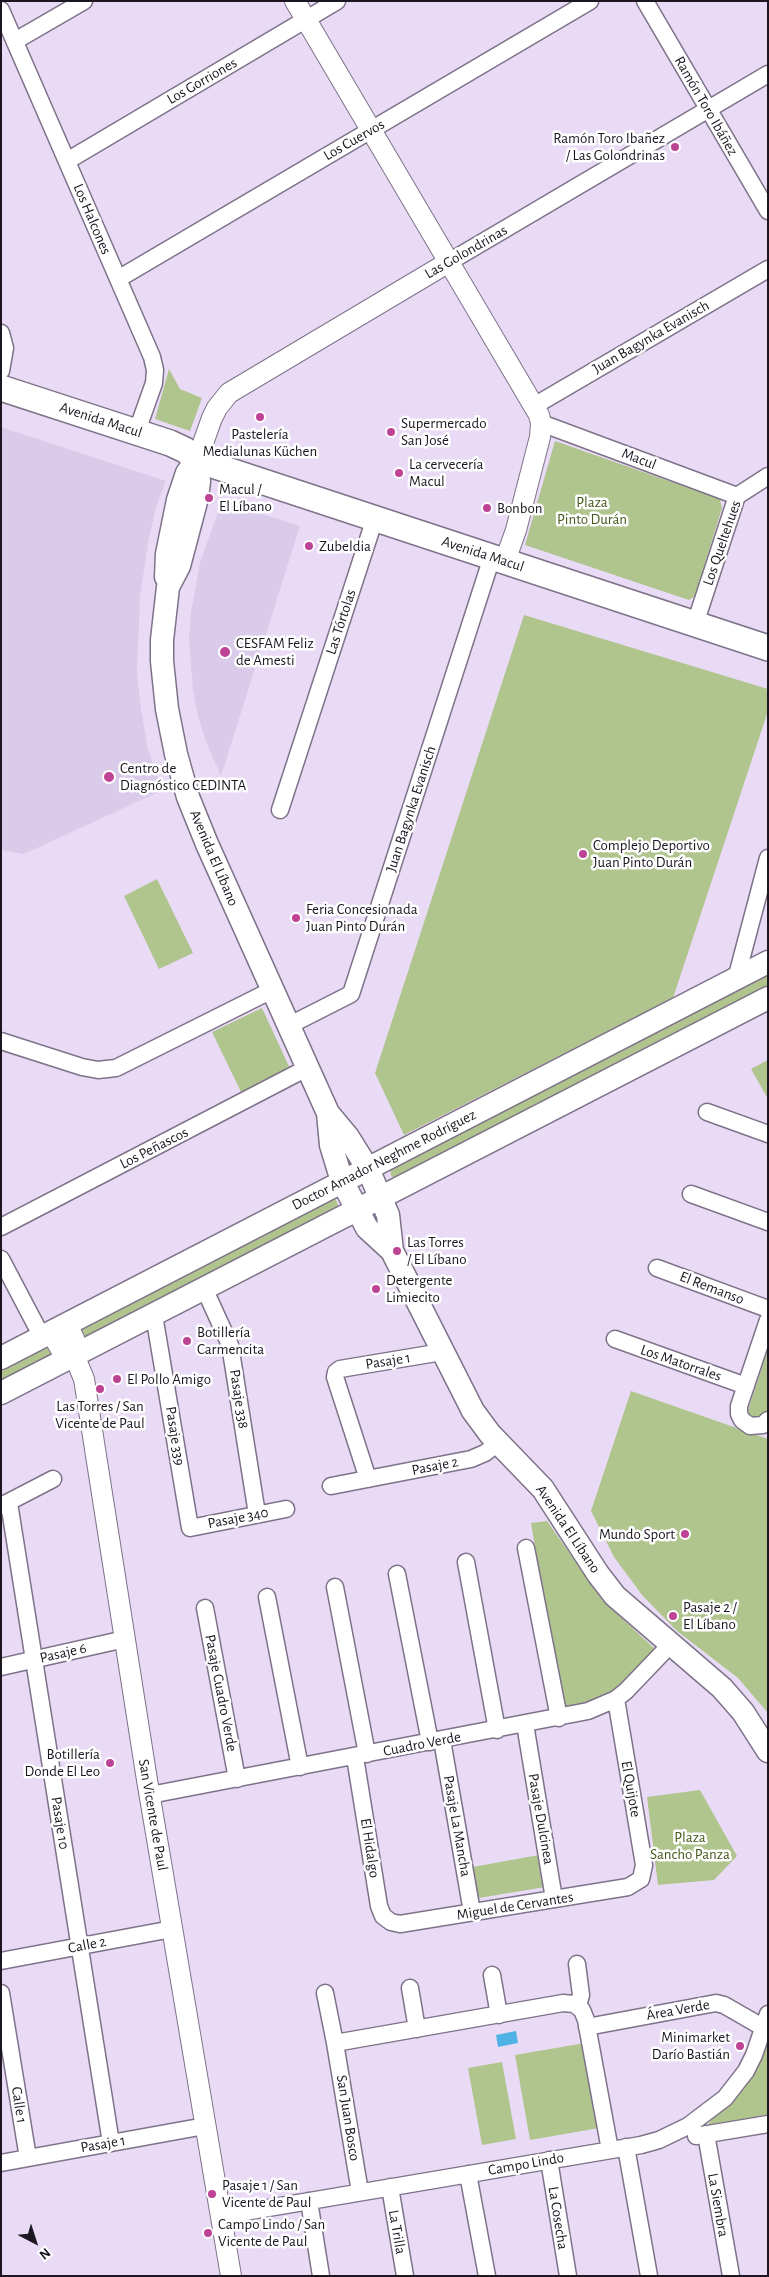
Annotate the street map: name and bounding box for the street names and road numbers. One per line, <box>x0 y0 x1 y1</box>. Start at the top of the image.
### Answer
street label: Ramón Toro Ibáñez <box>670 53 742 159</box>
street label: Los Gorriones <box>164 54 240 108</box>
street label: Los Cuervos <box>320 115 388 165</box>
street label: Los Halcones <box>69 181 115 257</box>
street label: Las Golondrinas <box>421 221 511 283</box>
street label: Juan Bagynka Evanisch <box>589 296 713 378</box>
street label: Avenida Macul <box>57 398 145 442</box>
street label: Macul <box>619 444 659 474</box>
street label: Los Queltehues <box>699 498 745 588</box>
street label: Avenida Macul <box>439 532 527 576</box>
street label: Las Tórtolas <box>322 587 360 657</box>
street label: Juan Bagynka Evanisch <box>382 744 440 874</box>
street label: Avenida El Líbano <box>186 807 242 909</box>
street label: Doctor Amador Neghme Rodríguez <box>289 1106 479 1214</box>
street label: Los Peñascos <box>117 1123 191 1173</box>
street label: El Remanso <box>677 1267 747 1309</box>
street label: Los Matorrales <box>638 1341 724 1385</box>
street label: Pasaje 1 <box>364 1349 412 1373</box>
street label: Pasaje 338 <box>225 1368 253 1430</box>
street label: Pasaje 339 <box>161 1405 189 1467</box>
street label: Pasaje 2 <box>410 1453 460 1479</box>
street label: Avenida El Líbano <box>532 1481 604 1577</box>
street label: Pasaje 340 <box>206 1503 270 1533</box>
street label: Pasaje Cuadro Verde <box>201 1633 241 1753</box>
street label: Pasaje 6 <box>38 1639 88 1667</box>
street label: Cuadro Verde <box>382 1728 462 1760</box>
street label: San Vicente de Paul <box>134 1758 172 1872</box>
street label: El Quijote <box>617 1759 645 1819</box>
street label: Pasaje Dulcinea <box>524 1772 558 1866</box>
street label: Pasaje La Mancha <box>439 1774 475 1878</box>
street label: Pasaje 10 <box>47 1795 73 1851</box>
street label: El Hidalgo <box>356 1817 384 1879</box>
street label: Miguel de Cervantes <box>455 1888 575 1924</box>
street label: Calle 2 <box>66 1933 108 1957</box>
street label: Área Verde <box>645 1996 711 2024</box>
street label: San Juan Bosco <box>332 2074 364 2162</box>
street label: Calle 1 <box>7 2085 31 2125</box>
street label: Pasaje 1 <box>79 2131 127 2157</box>
street label: Campo Lindo <box>487 2148 565 2180</box>
street label: La Siembra <box>704 2172 732 2238</box>
street label: La Cosecha <box>544 2185 572 2251</box>
street label: La Trilla <box>384 2208 410 2256</box>

